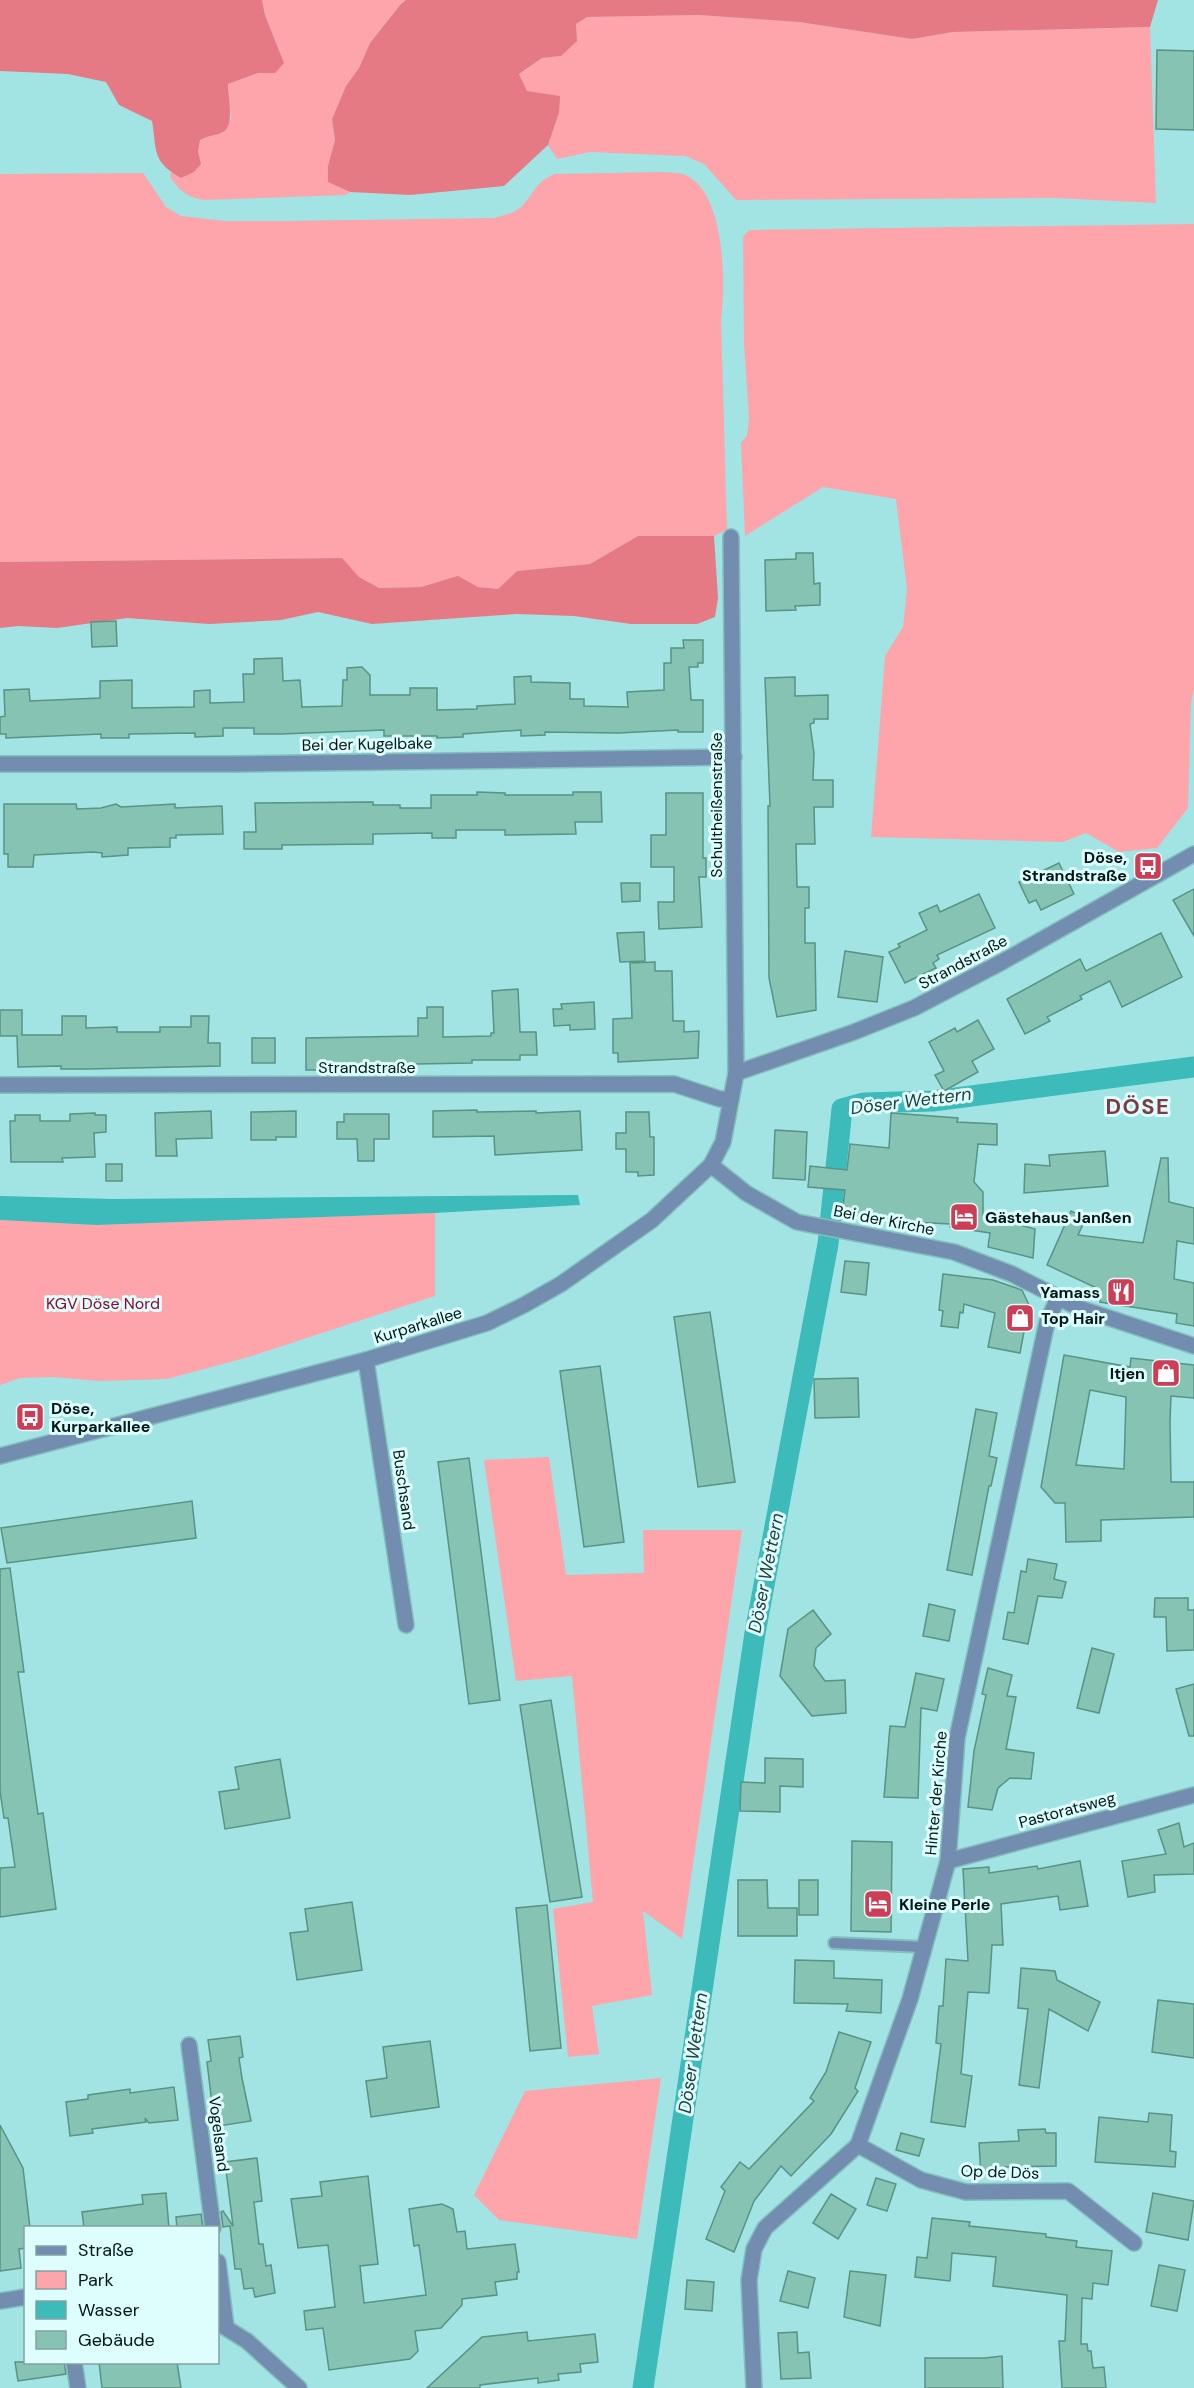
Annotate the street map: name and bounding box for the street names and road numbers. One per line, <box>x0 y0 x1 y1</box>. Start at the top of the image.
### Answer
street label: Bei der Kugelbake <box>301 732 433 756</box>
street label: Schultheißenstraße <box>706 732 727 878</box>
street label: Strandstraße <box>915 930 1011 994</box>
street label: Strandstraße <box>318 1057 416 1078</box>
street label: Bei der Kirche <box>832 1200 936 1240</box>
street label: Kurparkallee <box>372 1302 464 1348</box>
street label: Buschsand <box>388 1448 420 1532</box>
street label: Hinter der Kirche <box>920 1730 952 1856</box>
street label: Pastoratsweg <box>1016 1787 1118 1833</box>
street label: Vogelsand <box>204 2095 234 2173</box>
street label: Op de Dös <box>960 2160 1040 2184</box>

